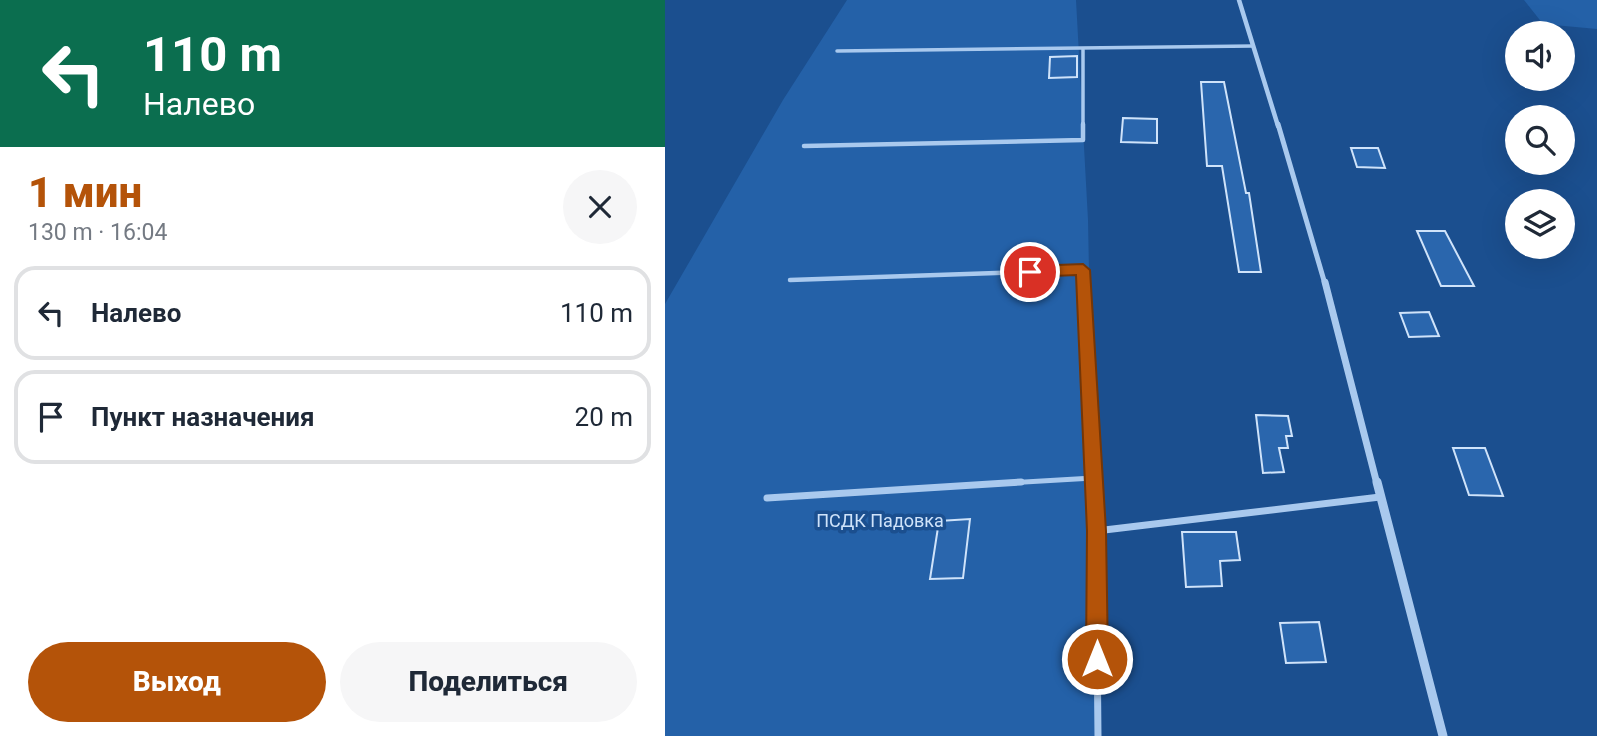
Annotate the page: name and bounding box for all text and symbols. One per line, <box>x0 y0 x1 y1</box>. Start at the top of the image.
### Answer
map controls <box>1505 21 1575 259</box>
button: sound <box>1505 21 1575 91</box>
text: 110 m <box>143 26 282 83</box>
icon: left <box>28 28 119 119</box>
text: Налево <box>143 85 255 123</box>
button: search <box>1505 105 1575 175</box>
text: 1 мин <box>28 168 142 217</box>
button: close <box>563 170 637 244</box>
button: layers <box>1505 189 1575 259</box>
text: 130 m · 16:04 <box>28 219 167 246</box>
pin <box>1000 242 1060 302</box>
icon: arrive <box>1011 253 1049 291</box>
icon: left <box>32 294 70 332</box>
text: Налево <box>91 298 181 328</box>
text: 110 m <box>560 298 633 328</box>
icon: arrive <box>32 398 70 436</box>
text: Пункт назначения <box>91 402 315 432</box>
text: 20 m <box>575 402 633 432</box>
park label: ПСДК Падовка <box>816 510 944 531</box>
position arrow <box>1060 622 1134 696</box>
button: Выход <box>28 642 326 722</box>
button: Поделиться <box>340 642 637 722</box>

